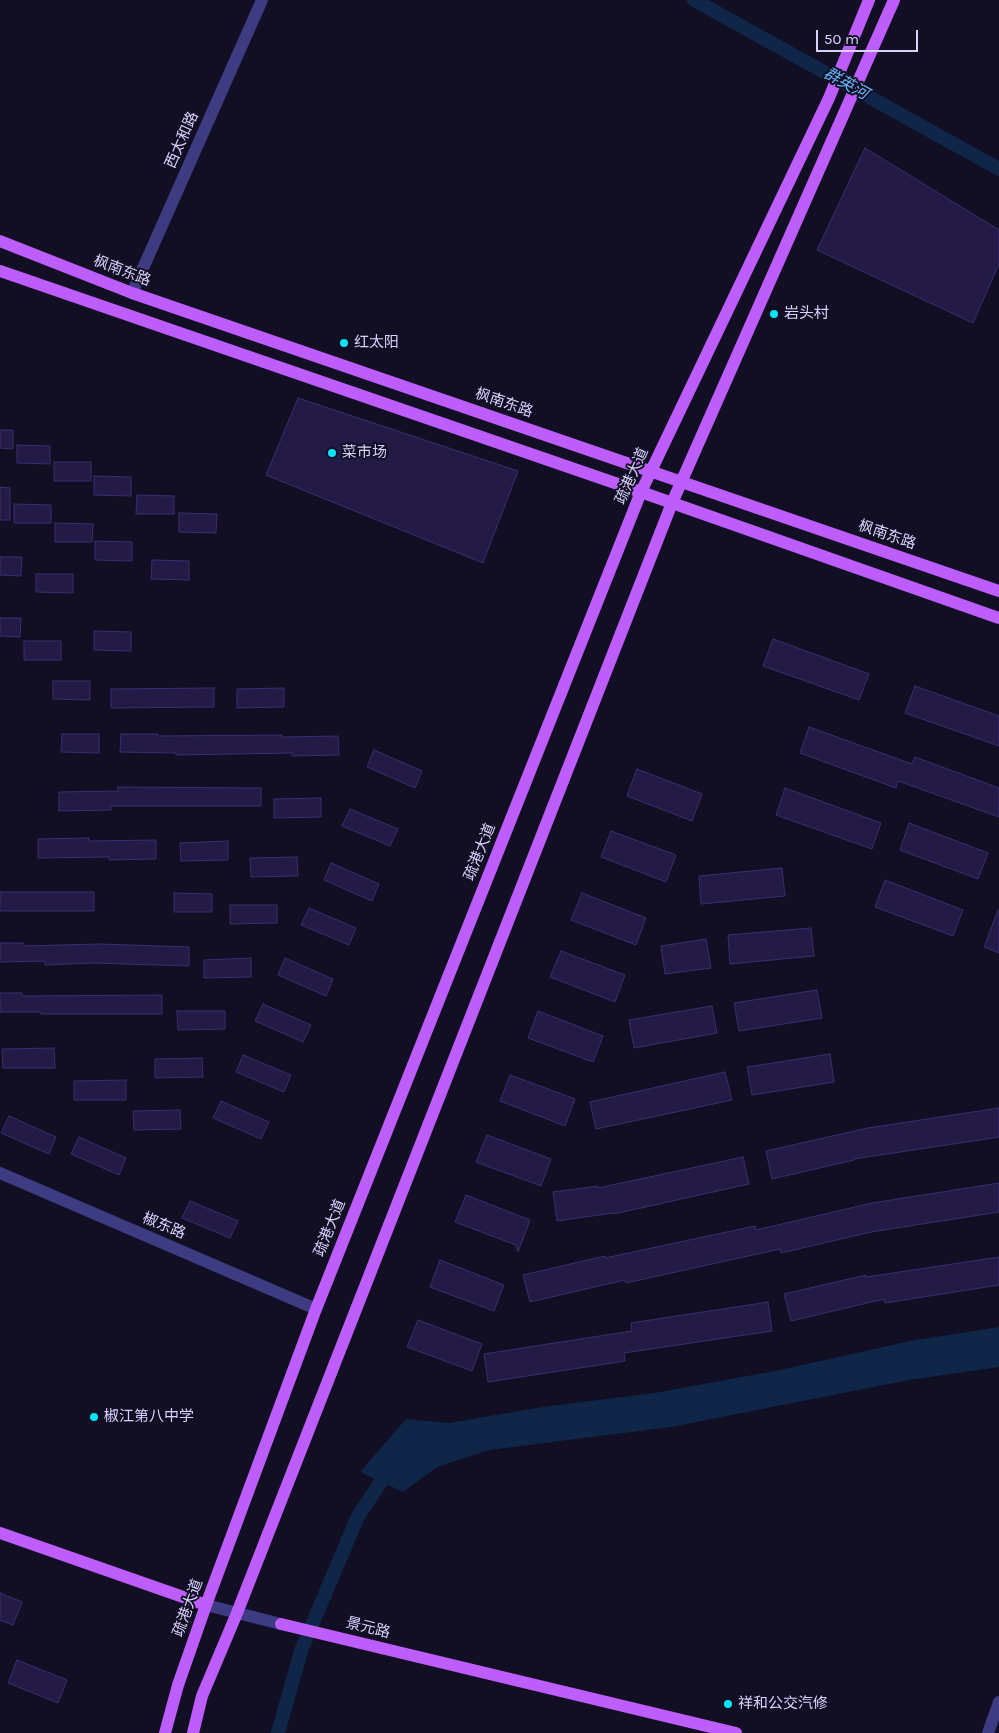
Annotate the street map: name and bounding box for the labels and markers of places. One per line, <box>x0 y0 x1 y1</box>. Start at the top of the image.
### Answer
place label: 岩头村 <box>784 305 829 323</box>
marker: 岩头村 <box>768 308 780 320</box>
place label: 红太阳 <box>354 334 399 352</box>
marker: 红太阳 <box>338 337 350 349</box>
place label: 菜市场 <box>342 444 387 462</box>
marker: 菜市场 <box>326 447 338 459</box>
place label: 椒江第八中学 <box>104 1408 194 1426</box>
marker: 椒江第八中学 <box>88 1411 100 1423</box>
place label: 祥和公交汽修 <box>738 1695 828 1713</box>
marker: 祥和公交汽修 <box>722 1698 734 1710</box>

